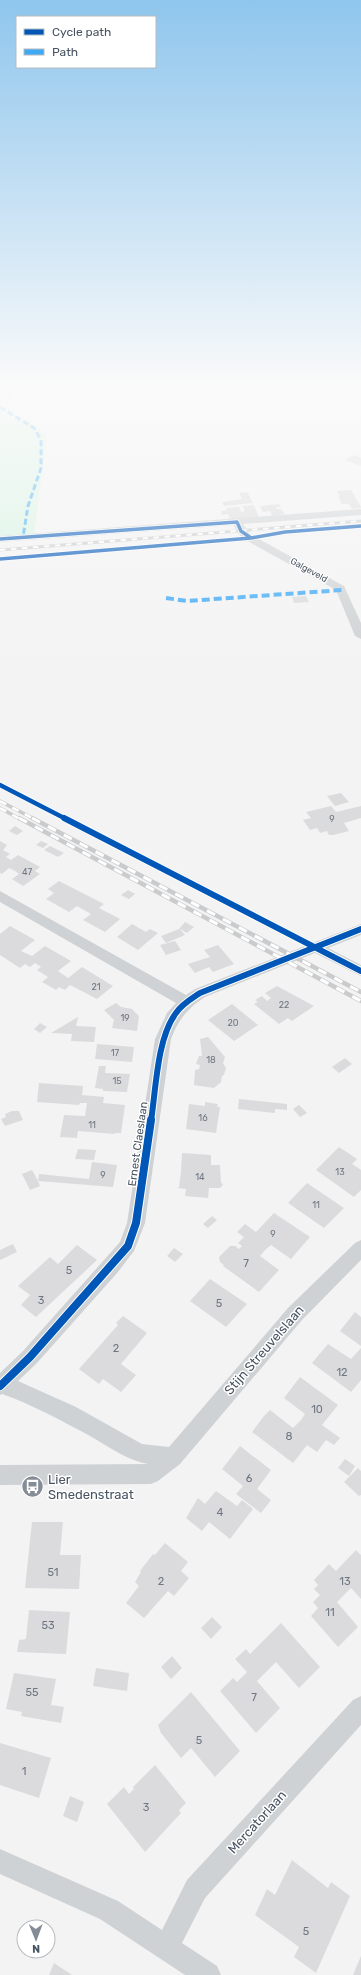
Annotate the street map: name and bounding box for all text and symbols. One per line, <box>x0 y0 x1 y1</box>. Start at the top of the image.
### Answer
legend <box>16 16 156 68</box>
text: Cycle path <box>52 25 111 39</box>
text: Path <box>52 45 78 59</box>
street label: Galgeveld <box>289 556 329 584</box>
house number: 9 <box>329 814 335 824</box>
house number: 47 <box>22 867 32 877</box>
house number: 21 <box>91 982 101 992</box>
house number: 22 <box>279 1000 289 1010</box>
house number: 19 <box>120 1013 130 1023</box>
house number: 20 <box>228 1018 239 1028</box>
house number: 17 <box>111 1048 120 1058</box>
house number: 18 <box>206 1055 216 1065</box>
house number: 15 <box>112 1076 122 1086</box>
street label: Ernest Claeslaan <box>126 1101 150 1187</box>
house number: 16 <box>198 1113 208 1123</box>
house number: 11 <box>88 1120 96 1130</box>
house number: 13 <box>335 1167 345 1177</box>
house number: 9 <box>100 1170 106 1180</box>
house number: 14 <box>195 1172 205 1182</box>
house number: 11 <box>312 1200 320 1210</box>
house number: 9 <box>270 1229 276 1239</box>
house number: 7 <box>243 1257 249 1270</box>
house number: 5 <box>66 1264 73 1277</box>
house number: 3 <box>38 1294 45 1307</box>
house number: 5 <box>216 1297 223 1310</box>
street label: Stijn Streuvelslaan <box>221 1302 307 1398</box>
house number: 2 <box>113 1342 119 1355</box>
house number: 12 <box>336 1366 348 1379</box>
house number: 10 <box>311 1403 323 1416</box>
house number: 8 <box>286 1430 293 1443</box>
place label: Lier Smedenstraat <box>48 1472 134 1502</box>
house number: 6 <box>246 1472 253 1485</box>
bus stop icon: Lier Smedenstraat <box>20 1473 46 1499</box>
house number: 4 <box>217 1506 224 1519</box>
house number: 51 <box>47 1566 59 1579</box>
house number: 2 <box>158 1575 164 1588</box>
house number: 13 <box>339 1575 351 1588</box>
house number: 11 <box>325 1606 335 1619</box>
house number: 53 <box>41 1619 55 1632</box>
house number: 55 <box>25 1686 39 1699</box>
house number: 7 <box>251 1691 257 1704</box>
house number: 5 <box>196 1734 203 1747</box>
house number: 1 <box>22 1765 26 1778</box>
street label: Mercatorlaan <box>225 1787 289 1857</box>
house number: 3 <box>143 1801 150 1814</box>
north arrow <box>16 1919 56 1959</box>
house number: 5 <box>303 1925 310 1938</box>
text: N <box>32 1942 40 1955</box>

